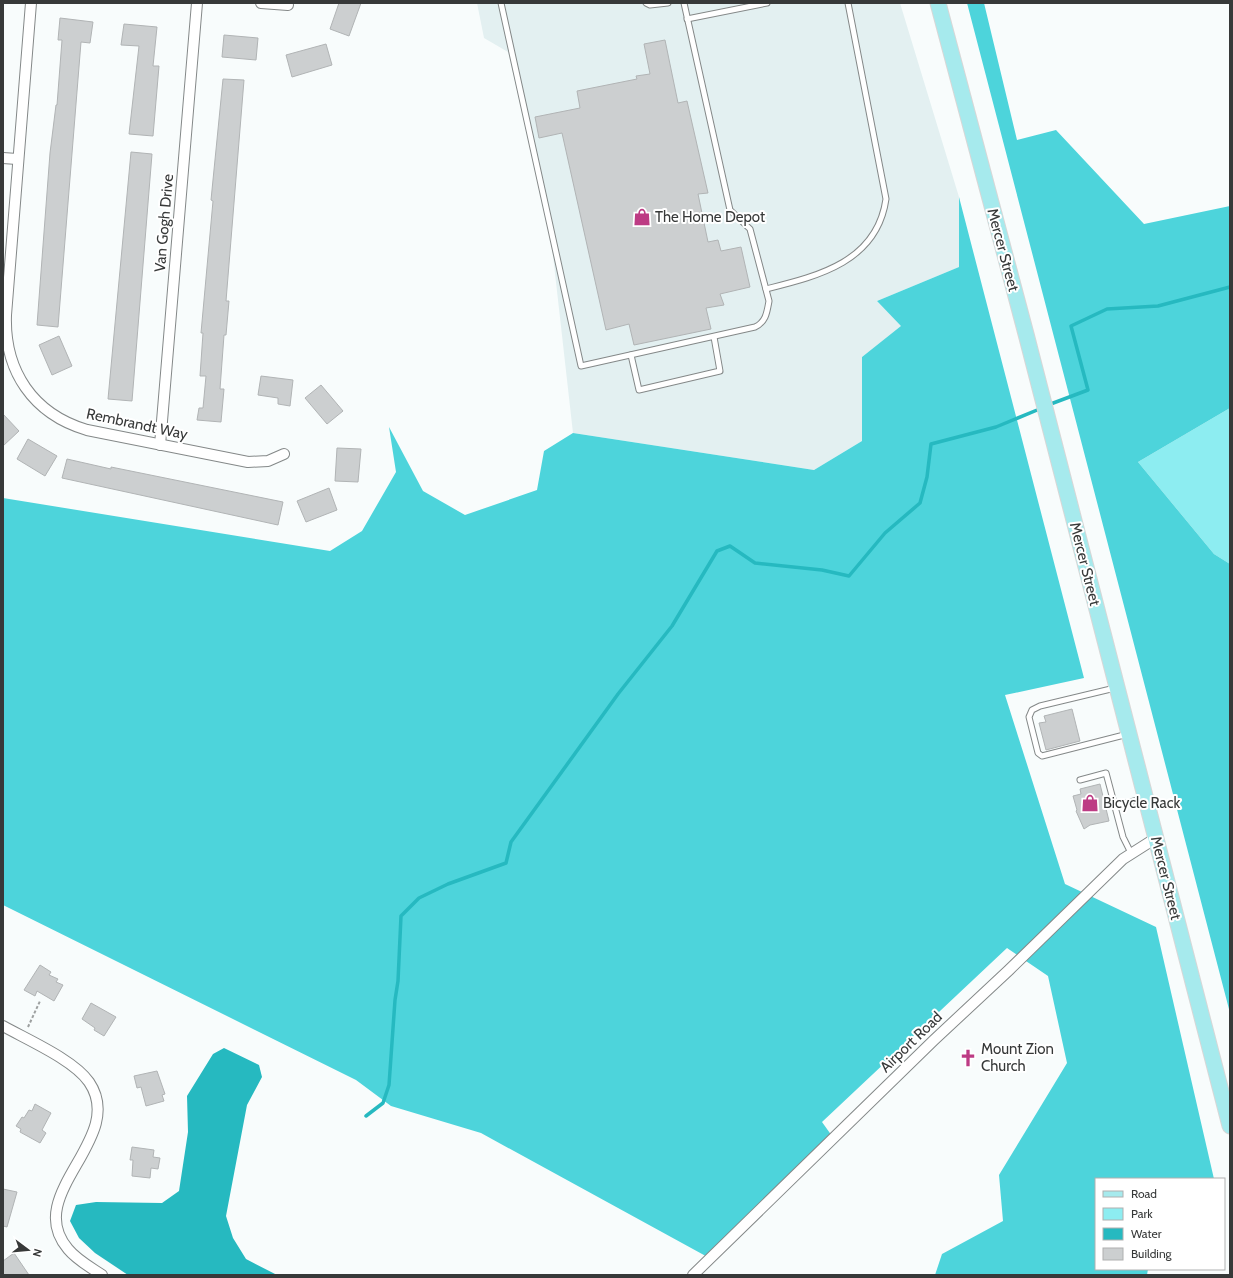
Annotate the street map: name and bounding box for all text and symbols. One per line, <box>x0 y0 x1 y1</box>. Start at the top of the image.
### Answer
street label: Van Gogh Drive <box>151 173 177 273</box>
street label: Mercer Street <box>983 206 1023 294</box>
shop icon: The Home Depot <box>632 207 652 227</box>
place label: The Home Depot <box>655 208 765 226</box>
street label: Rembrandt Way <box>85 404 190 444</box>
street label: Mercer Street <box>1066 520 1104 608</box>
shop icon: Bicycle Rack <box>1080 793 1100 813</box>
place label: Bicycle Rack <box>1103 794 1181 812</box>
street label: Mercer Street <box>1147 834 1185 922</box>
street label: Airport Road <box>876 1008 946 1076</box>
place label: Mount Zion Church <box>981 1040 1054 1075</box>
church icon: Mount Zion Church <box>958 1048 978 1068</box>
legend <box>1095 1178 1225 1270</box>
text: Road <box>1131 1186 1157 1201</box>
text: Park <box>1131 1206 1153 1221</box>
text: Water <box>1131 1226 1162 1241</box>
north arrow <box>8 1230 48 1270</box>
text: Building <box>1131 1246 1173 1261</box>
text: N <box>30 1247 45 1258</box>

